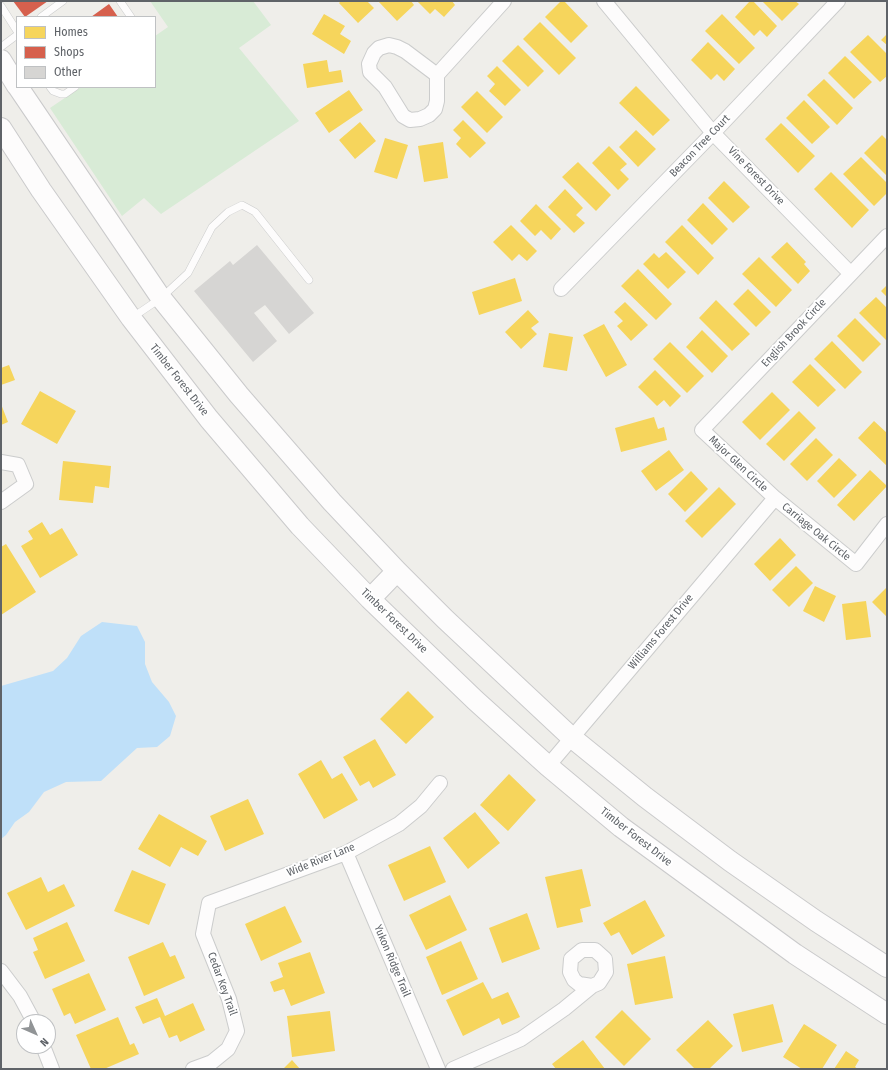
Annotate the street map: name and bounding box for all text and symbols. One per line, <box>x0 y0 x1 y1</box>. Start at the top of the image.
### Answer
legend <box>16 16 156 88</box>
text: Homes <box>54 25 88 39</box>
text: Shops <box>54 45 84 59</box>
text: Other <box>54 65 82 79</box>
street label: Beacon Tree Court <box>667 112 733 180</box>
street label: Vine Forest Drive <box>725 144 787 208</box>
street label: English Brook Circle <box>759 296 829 370</box>
street label: Timber Forest Drive <box>147 342 211 418</box>
street label: Major Glen Circle <box>706 433 770 495</box>
street label: Carriage Oak Circle <box>779 500 853 564</box>
street label: Timber Forest Drive <box>358 586 430 656</box>
street label: Williams Forest Drive <box>626 592 696 672</box>
street label: Timber Forest Drive <box>598 805 674 869</box>
street label: Wide River Lane <box>285 840 357 880</box>
street label: Yukon Ridge Trail <box>371 923 413 999</box>
street label: Cedar Key Trail <box>204 951 240 1017</box>
north arrow <box>16 1014 56 1054</box>
text: N <box>37 1035 51 1049</box>

